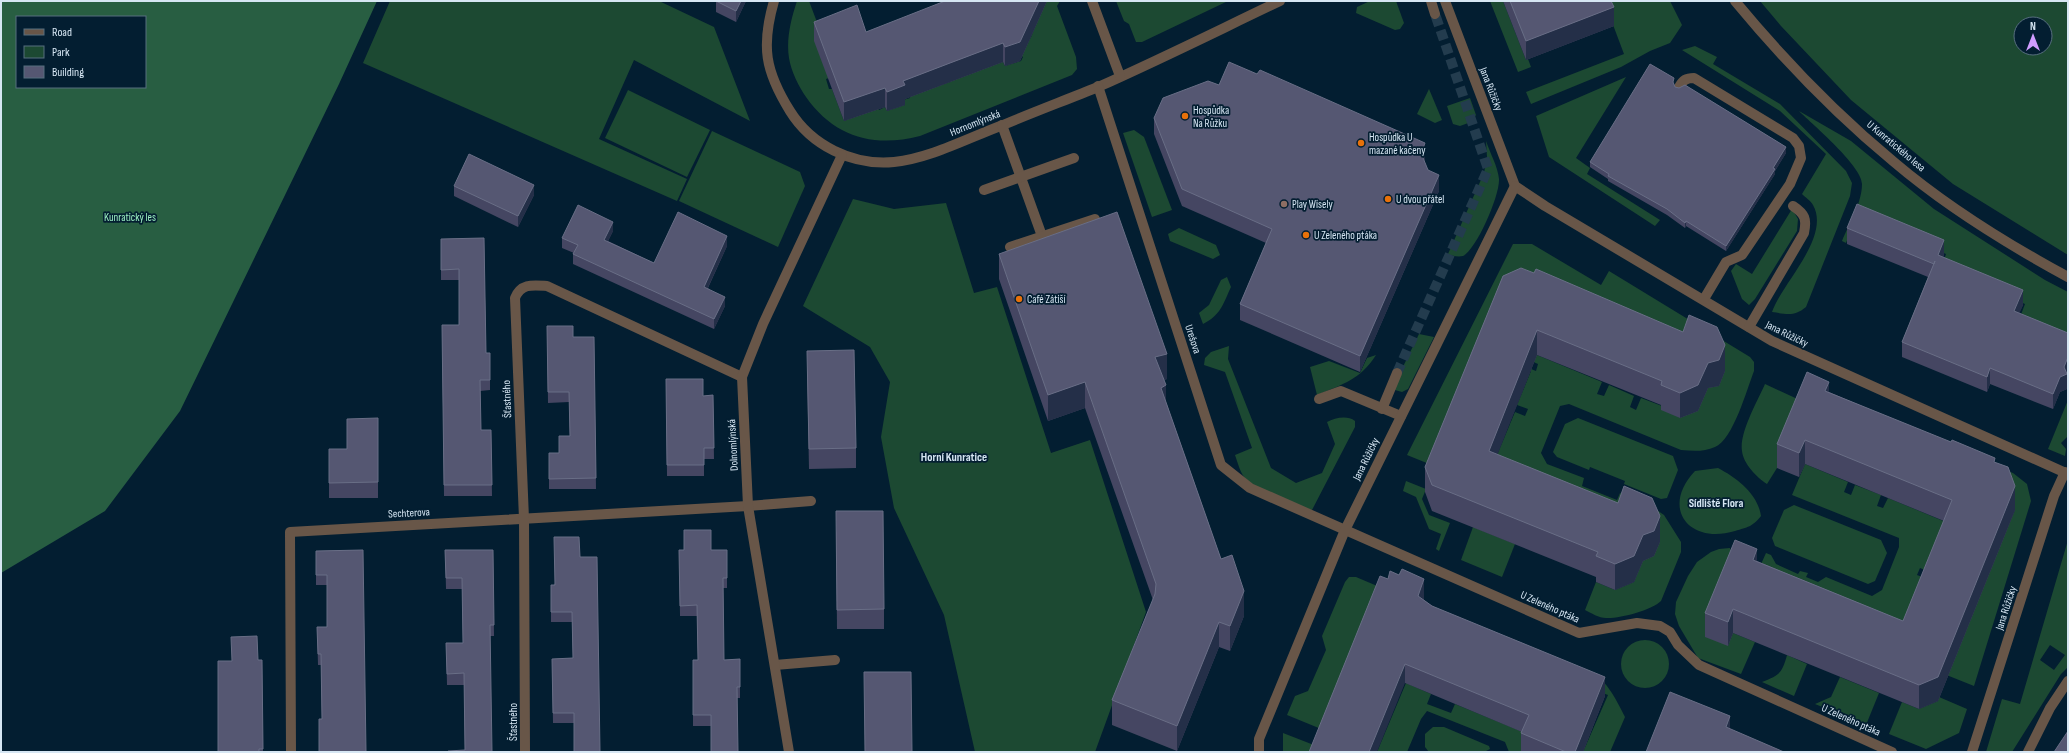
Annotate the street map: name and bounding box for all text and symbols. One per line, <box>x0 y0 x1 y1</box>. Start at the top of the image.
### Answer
legend <box>16 16 146 88</box>
north arrow <box>2013 16 2053 56</box>
text: N <box>2030 20 2036 33</box>
text: Road <box>52 25 72 40</box>
text: Park <box>52 45 70 60</box>
street label: Jana Růžičky <box>1476 64 1506 113</box>
text: Building <box>52 65 84 80</box>
place label: Hospůdka Na Růžku <box>1193 104 1229 130</box>
street label: Hornomlýnská <box>948 107 1002 139</box>
marker: Hospůdka Na Růžku <box>1180 111 1190 121</box>
street label: U Kunratického lesa <box>1864 118 1928 174</box>
place label: Hospůdka U mazané kačeny <box>1369 131 1426 157</box>
marker: Hospůdka U mazané kačeny <box>1356 138 1366 148</box>
place label: U dvou přátel <box>1396 193 1444 206</box>
marker: U dvou přátel <box>1383 194 1393 204</box>
place label: Play Wisely <box>1292 198 1333 211</box>
marker: Play Wisely <box>1279 199 1289 209</box>
park label: Kunratický les <box>104 211 156 224</box>
place label: U Zeleného ptáka <box>1314 229 1377 242</box>
marker: U Zeleného ptáka <box>1301 230 1311 240</box>
place label: Café Zátiší <box>1027 293 1067 306</box>
marker: Café Zátiší <box>1014 294 1024 304</box>
street label: Jana Růžičky <box>1763 318 1811 350</box>
street label: Urešova <box>1182 323 1204 355</box>
street label: Šťastného <box>499 379 514 418</box>
street label: Dolnomlýnská <box>725 419 741 471</box>
street label: Jana Růžičky <box>1350 435 1382 483</box>
district label: Horní Kunratice <box>921 450 987 465</box>
district label: Sídliště Flora <box>1689 496 1743 511</box>
street label: Sechterova <box>388 505 430 521</box>
street label: Jana Růžičky <box>1992 584 2019 633</box>
street label: U Zeleného ptáka <box>1519 588 1581 626</box>
street label: U Zeleného ptáka <box>1820 701 1882 739</box>
street label: Šťastného <box>506 703 520 741</box>

